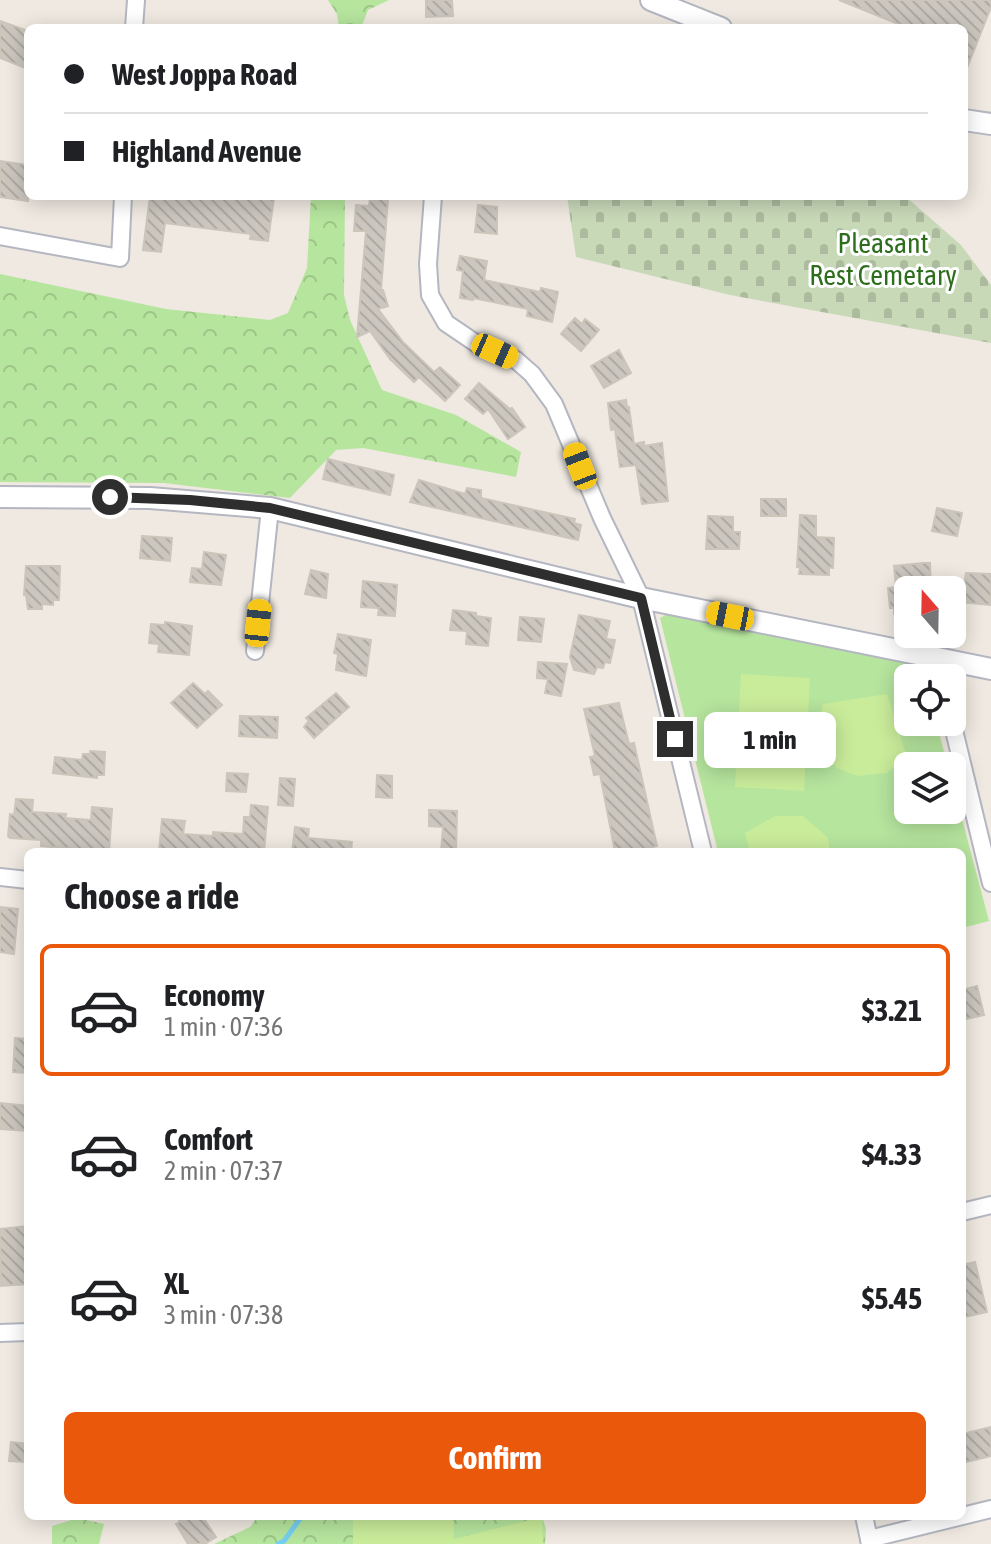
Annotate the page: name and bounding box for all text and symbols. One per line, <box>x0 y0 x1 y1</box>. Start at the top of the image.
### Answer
text: West Joppa Road <box>112 57 297 91</box>
text: Highland Avenue <box>112 134 302 168</box>
park label: Pleasant Rest Cemetary <box>809 227 957 291</box>
car <box>468 330 522 372</box>
car <box>560 439 600 493</box>
route start <box>92 479 128 515</box>
north arrow <box>894 576 966 648</box>
map controls <box>894 576 966 824</box>
car <box>244 598 272 648</box>
car <box>704 600 756 632</box>
button: locate <box>894 664 966 736</box>
callout: 1 min <box>703 711 835 767</box>
route end <box>657 721 693 757</box>
text: 1 min <box>743 725 797 755</box>
button: layers <box>894 752 966 824</box>
text: Choose a ride <box>64 875 239 917</box>
icon: car <box>68 974 140 1046</box>
text: Economy <box>164 978 265 1012</box>
text: $3.21 <box>862 993 922 1027</box>
text: 1 min · 07:36 <box>164 1012 283 1042</box>
icon: car <box>68 1118 140 1190</box>
text: Comfort <box>164 1122 253 1156</box>
text: $4.33 <box>862 1137 922 1171</box>
text: 2 min · 07:37 <box>164 1156 283 1186</box>
icon: car <box>68 1262 140 1334</box>
text: XL <box>164 1266 189 1300</box>
text: $5.45 <box>862 1281 922 1315</box>
text: 3 min · 07:38 <box>164 1300 283 1330</box>
button: Confirm <box>64 1412 926 1504</box>

